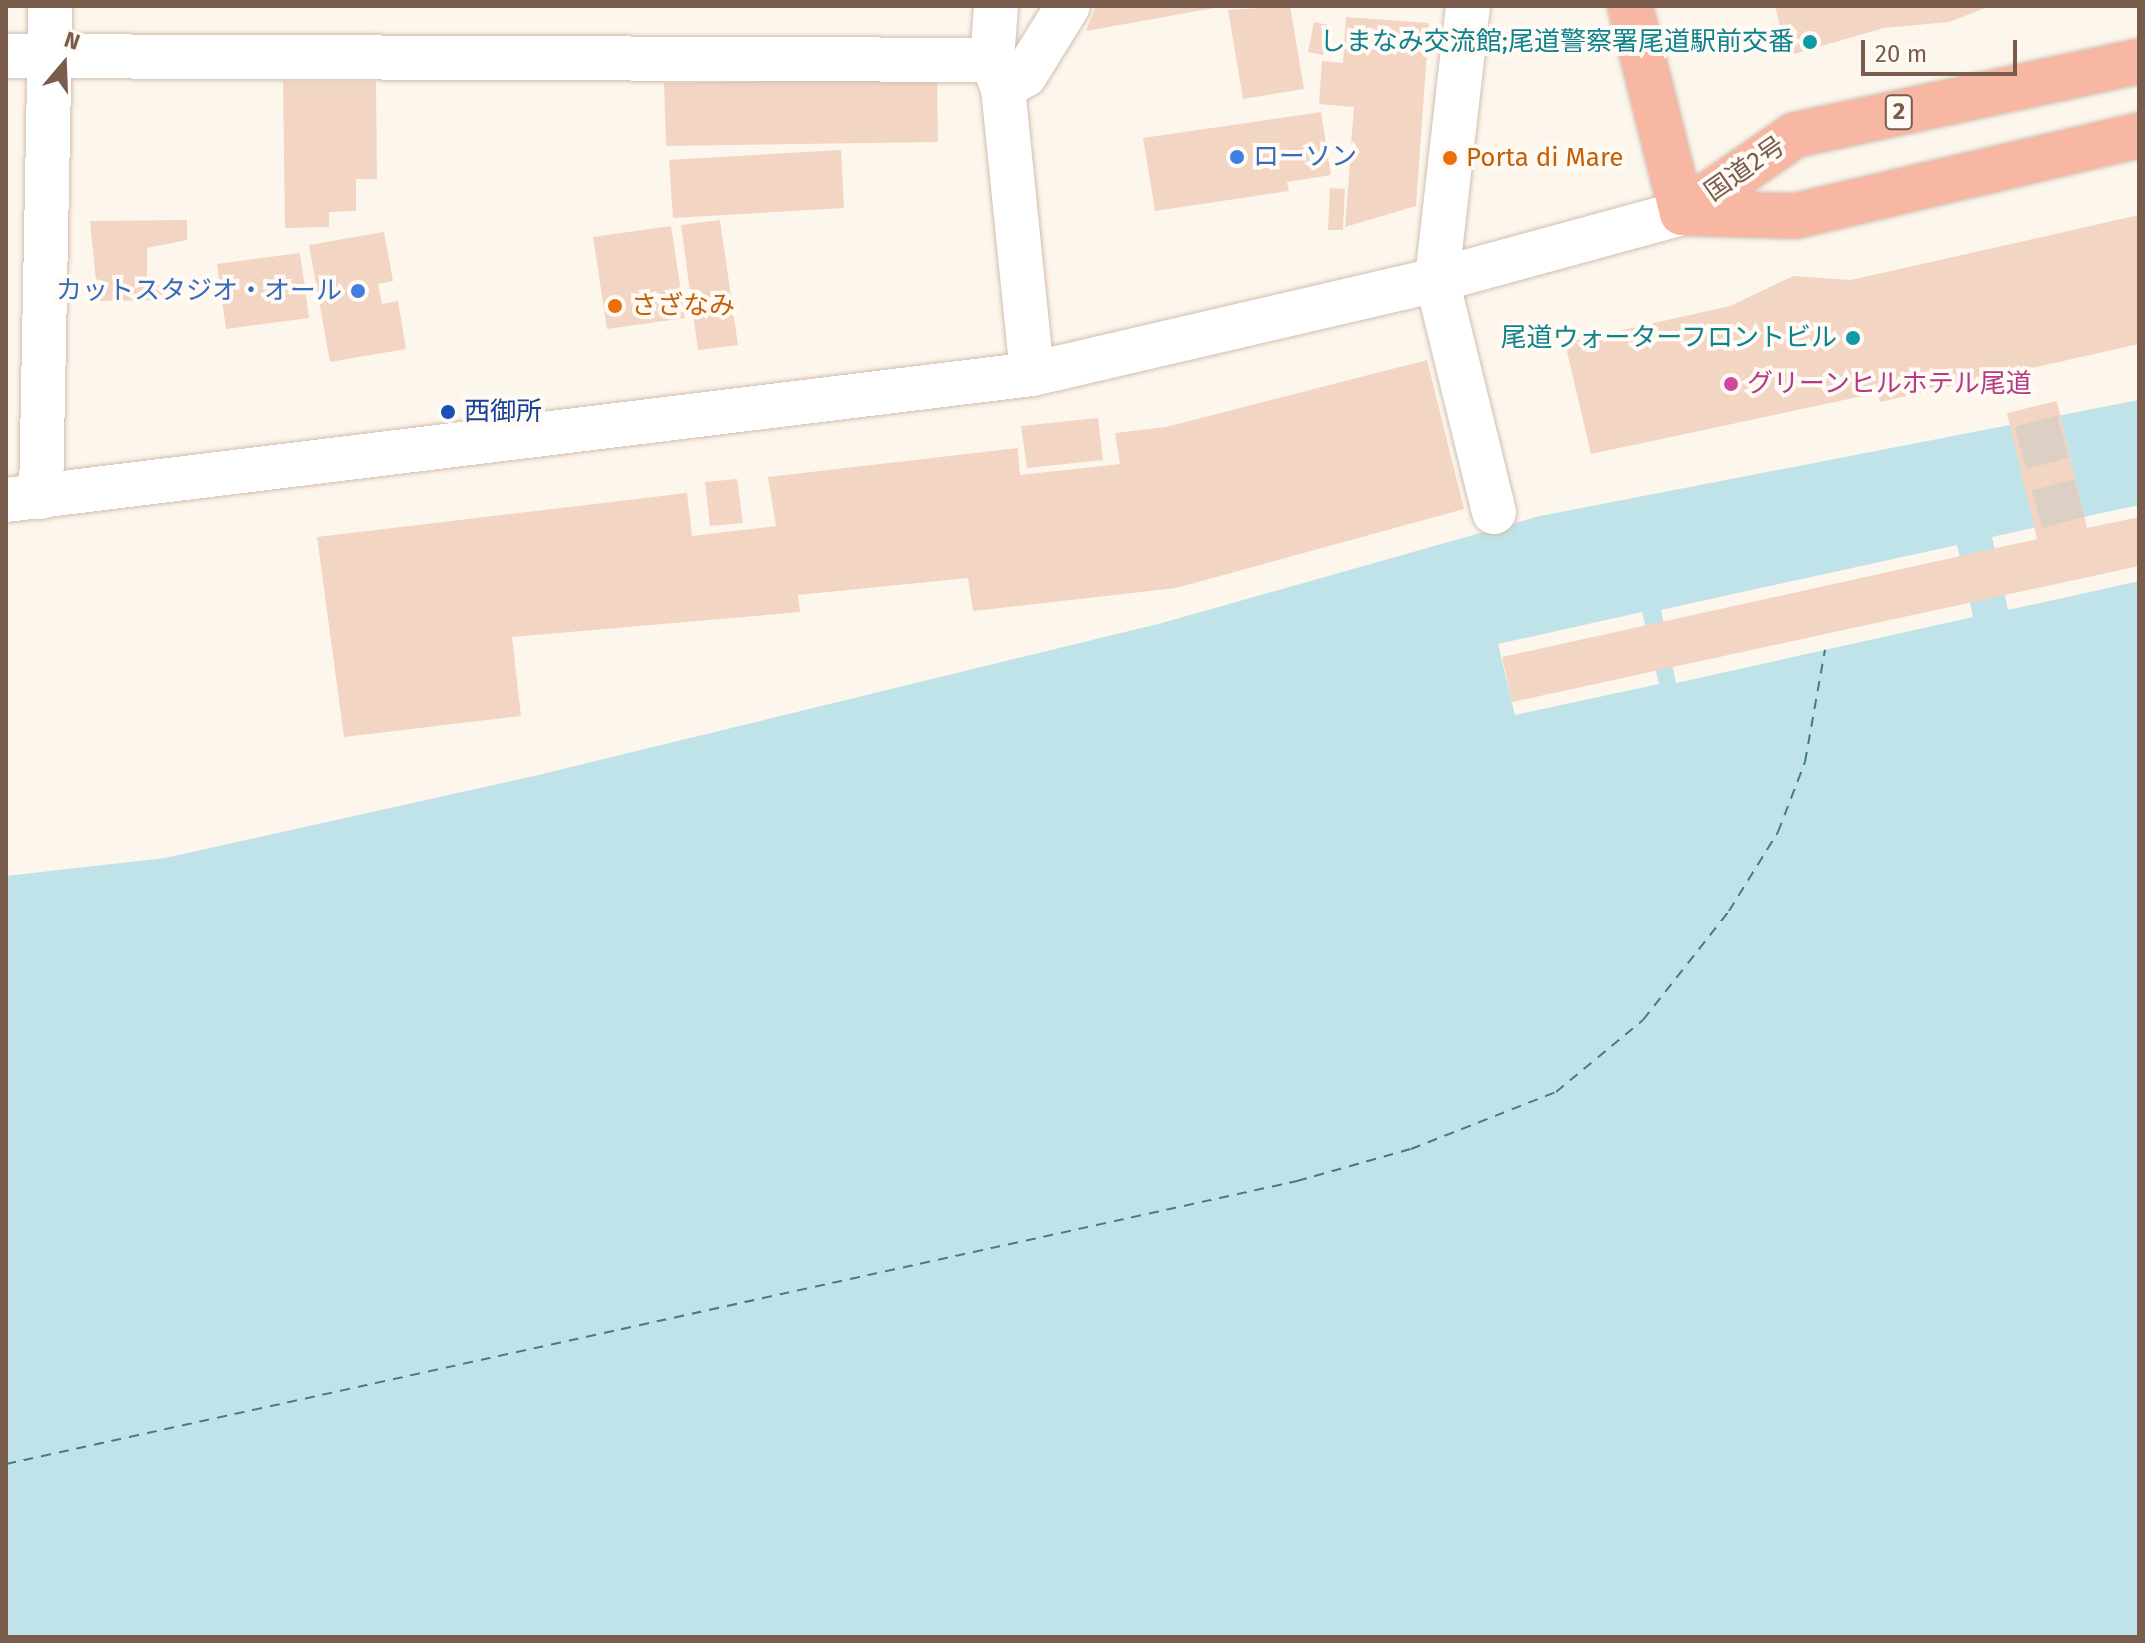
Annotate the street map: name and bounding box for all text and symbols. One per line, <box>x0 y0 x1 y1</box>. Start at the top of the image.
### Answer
north arrow <box>24 24 104 104</box>
scale bar <box>1865 24 2021 74</box>
text: N <box>61 26 83 56</box>
place label: しまなみ交流館;尾道警察署尾道駅前交番 <box>1320 26 1794 58</box>
marker: しまなみ交流館;尾道警察署尾道駅前交番 <box>1801 33 1819 51</box>
text: 20 m <box>1875 40 1927 68</box>
road number: 2 <box>1883 92 1915 132</box>
street label: 国道2号 <box>1699 130 1791 208</box>
place label: ローソン <box>1253 141 1357 173</box>
place label: Porta di Mare <box>1466 142 1623 174</box>
marker: ローソン <box>1228 148 1246 166</box>
marker: Porta di Mare <box>1441 149 1459 167</box>
place label: カットスタジオ・オール <box>56 275 342 307</box>
marker: カットスタジオ・オール <box>349 282 367 300</box>
place label: さざなみ <box>631 290 735 322</box>
marker: さざなみ <box>606 297 624 315</box>
place label: 尾道ウォーターフロントビル <box>1499 322 1837 354</box>
marker: 尾道ウォーターフロントビル <box>1844 329 1862 347</box>
place label: グリーンヒルホテル尾道 <box>1747 368 2033 400</box>
marker: グリーンヒルホテル尾道 <box>1722 375 1740 393</box>
place label: 西御所 <box>464 396 542 428</box>
marker: 西御所 <box>439 403 457 421</box>

